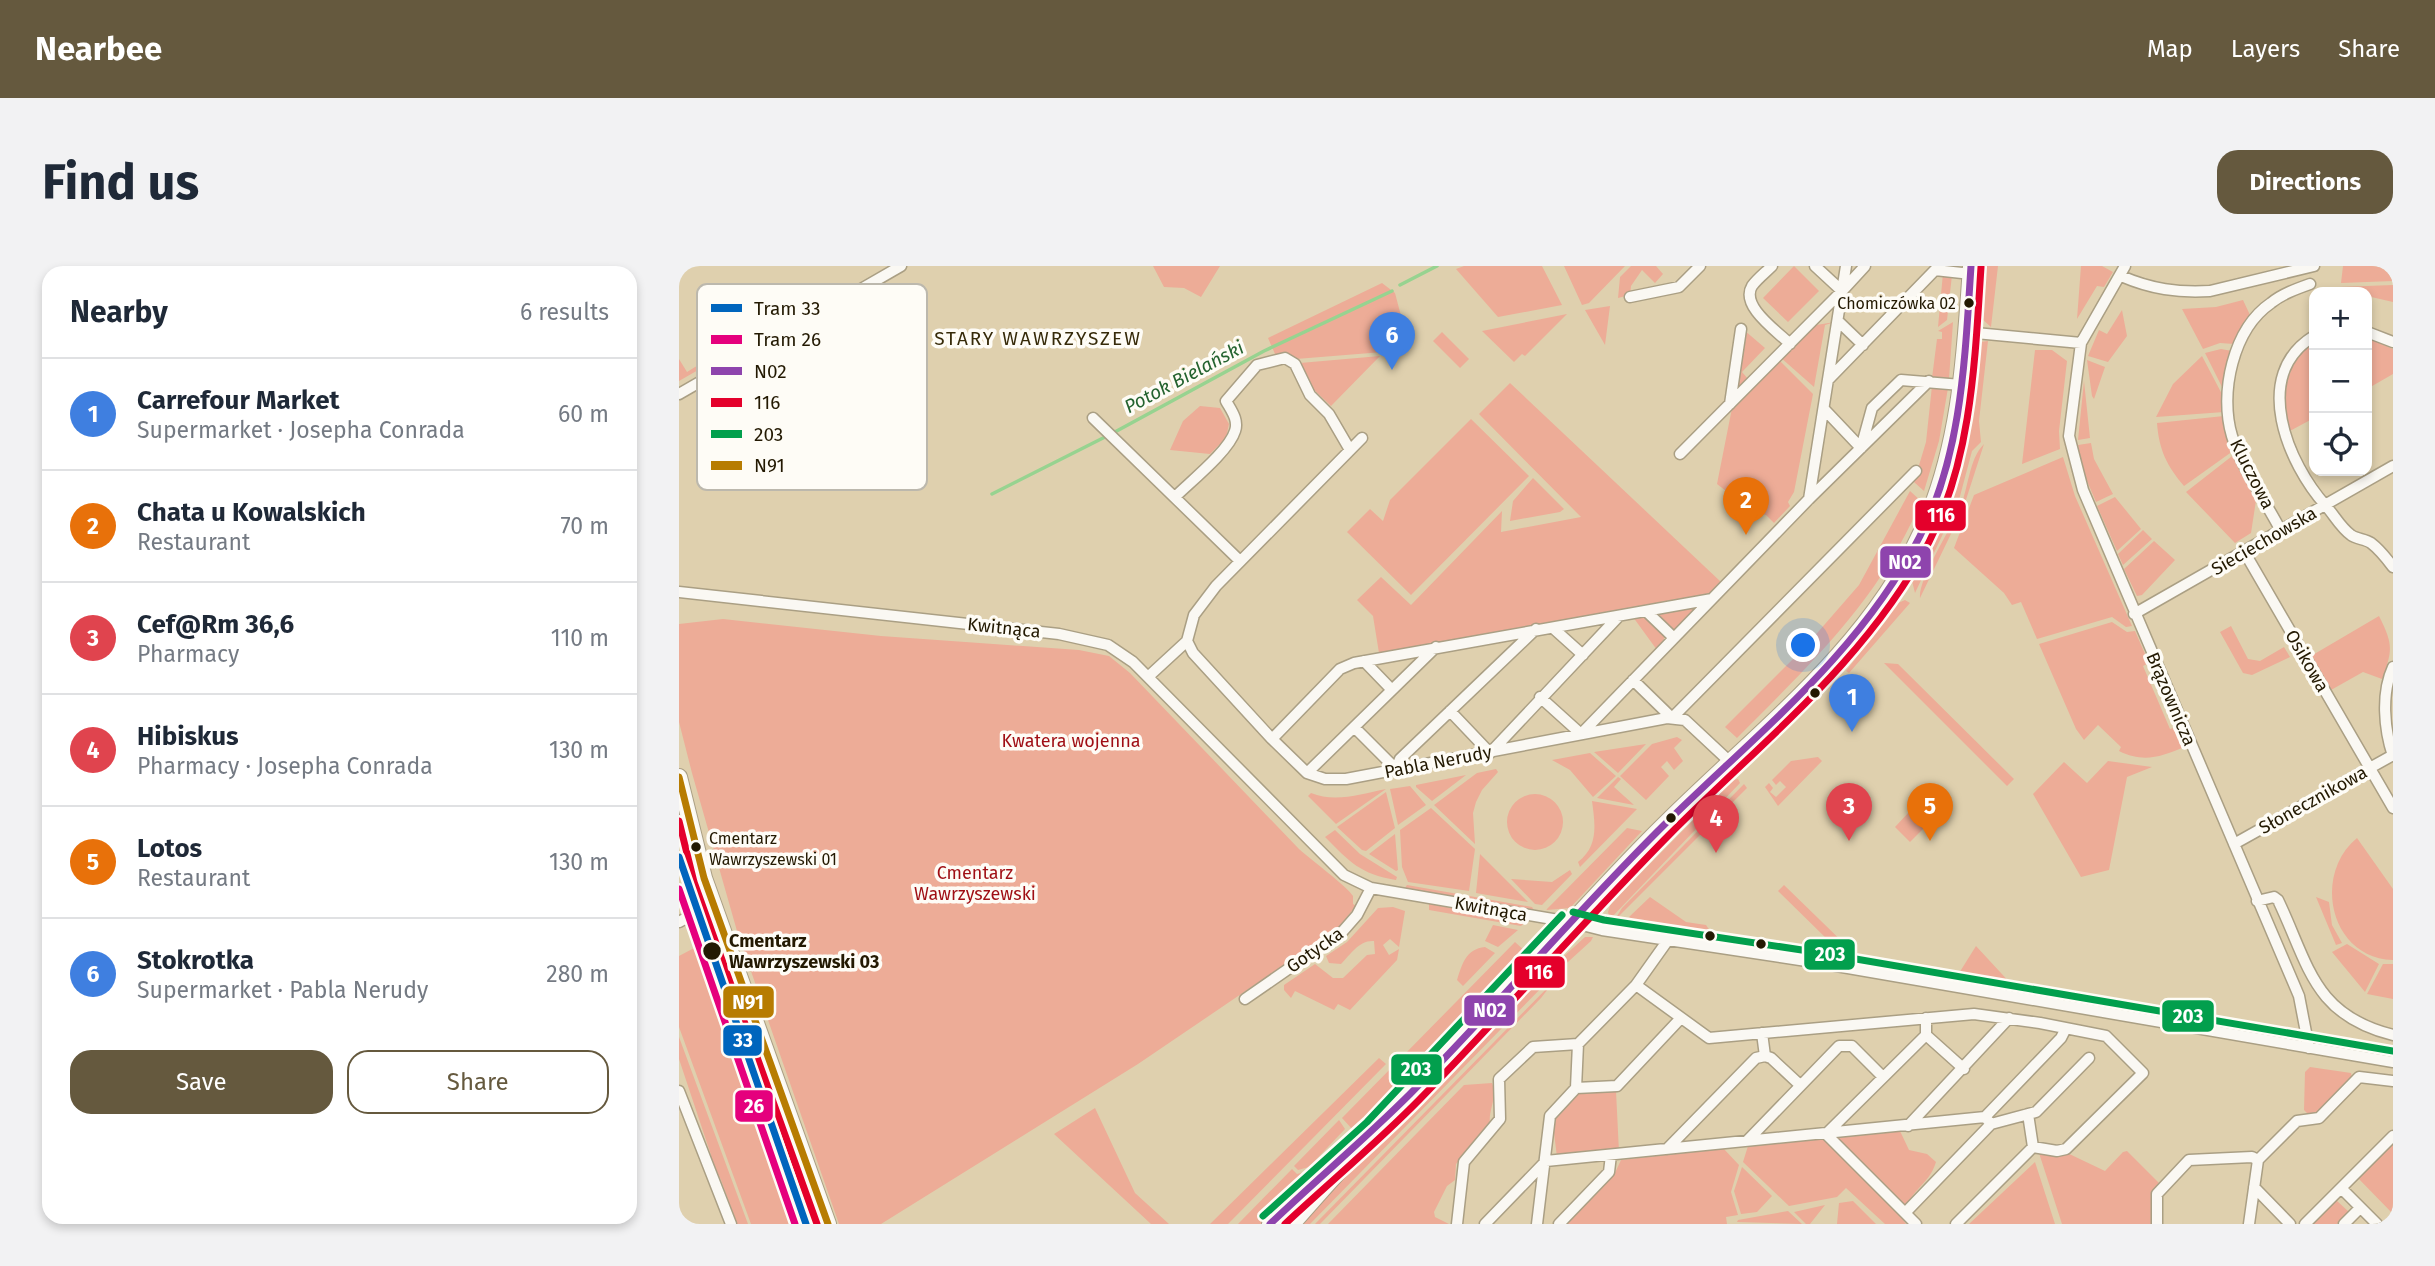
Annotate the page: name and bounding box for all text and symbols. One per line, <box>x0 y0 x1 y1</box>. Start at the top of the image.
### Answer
text: Nearbee <box>35 29 162 69</box>
text: Map <box>2147 35 2193 63</box>
text: Layers <box>2231 35 2300 63</box>
text: Share <box>2338 35 2400 63</box>
button: Directions <box>2217 150 2393 214</box>
text: Find us <box>42 153 199 212</box>
legend <box>697 284 927 490</box>
map controls <box>2309 287 2372 476</box>
button: + <box>2309 287 2372 350</box>
text: Nearby <box>70 294 168 330</box>
place label: Chomiczówka 02 <box>1837 294 1956 313</box>
marker: Chomiczówka 02 <box>1962 296 1976 310</box>
text: Tram 33 <box>754 297 821 320</box>
text: 6 results <box>520 298 609 326</box>
pin: 6 <box>1369 312 1415 370</box>
district label: STARY WAWRZYSZEW <box>934 327 1142 350</box>
text: Tram 26 <box>754 328 821 351</box>
water label: Potok Bielański <box>1120 336 1248 418</box>
button: − <box>2309 350 2372 413</box>
text: N02 <box>754 360 787 383</box>
text: Carrefour Market <box>137 385 340 416</box>
text: 116 <box>754 391 780 414</box>
text: 1 <box>88 400 98 428</box>
text: 60 m <box>558 400 609 428</box>
button: locate <box>2309 413 2372 476</box>
text: Supermarket · Josepha Conrada <box>137 416 465 444</box>
text: 203 <box>754 423 783 446</box>
street label: Kluczowa <box>2225 435 2279 513</box>
text: N91 <box>754 454 785 477</box>
pin: 2 <box>1723 477 1769 535</box>
text: Chata u Kowalskich <box>137 497 366 528</box>
line badge: 116 <box>1914 499 1967 532</box>
street label: Sieciechowska <box>2207 502 2321 580</box>
text: 116 <box>1927 504 1955 527</box>
text: 2 <box>87 512 99 540</box>
text: 70 m <box>560 512 609 540</box>
text: Restaurant <box>137 528 250 556</box>
line badge: N02 <box>1879 545 1932 579</box>
text: N02 <box>1888 551 1922 574</box>
text: Cef@Rm 36,6 <box>137 609 294 640</box>
street label: Kwitnąca <box>966 613 1042 643</box>
text: 3 <box>87 624 99 652</box>
text: 110 m <box>551 624 609 652</box>
street label: Osikowa <box>2280 626 2334 696</box>
your location <box>1786 628 1820 662</box>
text: Pharmacy <box>137 640 239 668</box>
street label: Brązownicza <box>2141 649 2201 749</box>
pin: 1 <box>1829 674 1875 732</box>
unlabelled marker <box>1808 686 1822 700</box>
text: Hibiskus <box>137 721 239 752</box>
park label: Kwatera wojenna <box>1001 730 1141 752</box>
text: 4 <box>87 736 100 764</box>
text: 130 m <box>549 736 609 764</box>
street label: Pabla Nerudy <box>1382 741 1494 783</box>
text: Pharmacy · Josepha Conrada <box>137 752 433 780</box>
street label: Słonecznikowa <box>2255 761 2371 839</box>
pin: 3 <box>1826 783 1872 841</box>
pin: 5 <box>1907 783 1953 841</box>
pin: 4 <box>1693 795 1739 853</box>
unlabelled marker <box>1664 811 1678 825</box>
place label: Cmentarz Wawrzyszewski 01 <box>709 829 837 869</box>
text: Lotos <box>137 833 202 864</box>
marker: Cmentarz Wawrzyszewski 01 <box>689 840 703 854</box>
text: 5 <box>87 848 99 876</box>
text: 130 m <box>549 848 609 876</box>
park label: Cmentarz Wawrzyszewski <box>914 862 1036 905</box>
text: Restaurant <box>137 864 250 892</box>
street label: Kwitnąca <box>1453 892 1529 926</box>
street label: Gotycka <box>1282 923 1348 977</box>
unlabelled marker <box>1703 929 1717 943</box>
place label: Cmentarz Wawrzyszewski 03 <box>729 930 879 973</box>
unlabelled marker <box>1754 937 1768 951</box>
line badge: 203 <box>1803 938 1856 971</box>
marker: Cmentarz Wawrzyszewski 03 <box>701 940 723 962</box>
text: 203 <box>1815 943 1845 966</box>
text: Stokrotka <box>137 945 254 976</box>
line badge: 116 <box>1513 955 1566 989</box>
text: 6 <box>87 960 99 988</box>
text: 280 m <box>546 960 609 988</box>
text: 116 <box>1525 961 1553 984</box>
text: Supermarket · Pabla Nerudy <box>137 976 428 1004</box>
line badge: N91 <box>722 985 775 1019</box>
text: N91 <box>732 991 764 1014</box>
line badge: N02 <box>1463 994 1516 1027</box>
text: N02 <box>1473 999 1507 1022</box>
line badge: 203 <box>2161 999 2215 1033</box>
text: 203 <box>2173 1005 2203 1028</box>
line badge: 33 <box>722 1024 763 1057</box>
text: 33 <box>732 1029 753 1052</box>
button: Save <box>70 1050 333 1114</box>
button: Share <box>347 1050 609 1114</box>
line badge: 203 <box>1390 1053 1443 1086</box>
text: 203 <box>1401 1058 1431 1081</box>
line badge: 26 <box>734 1089 774 1123</box>
text: 26 <box>744 1095 765 1118</box>

